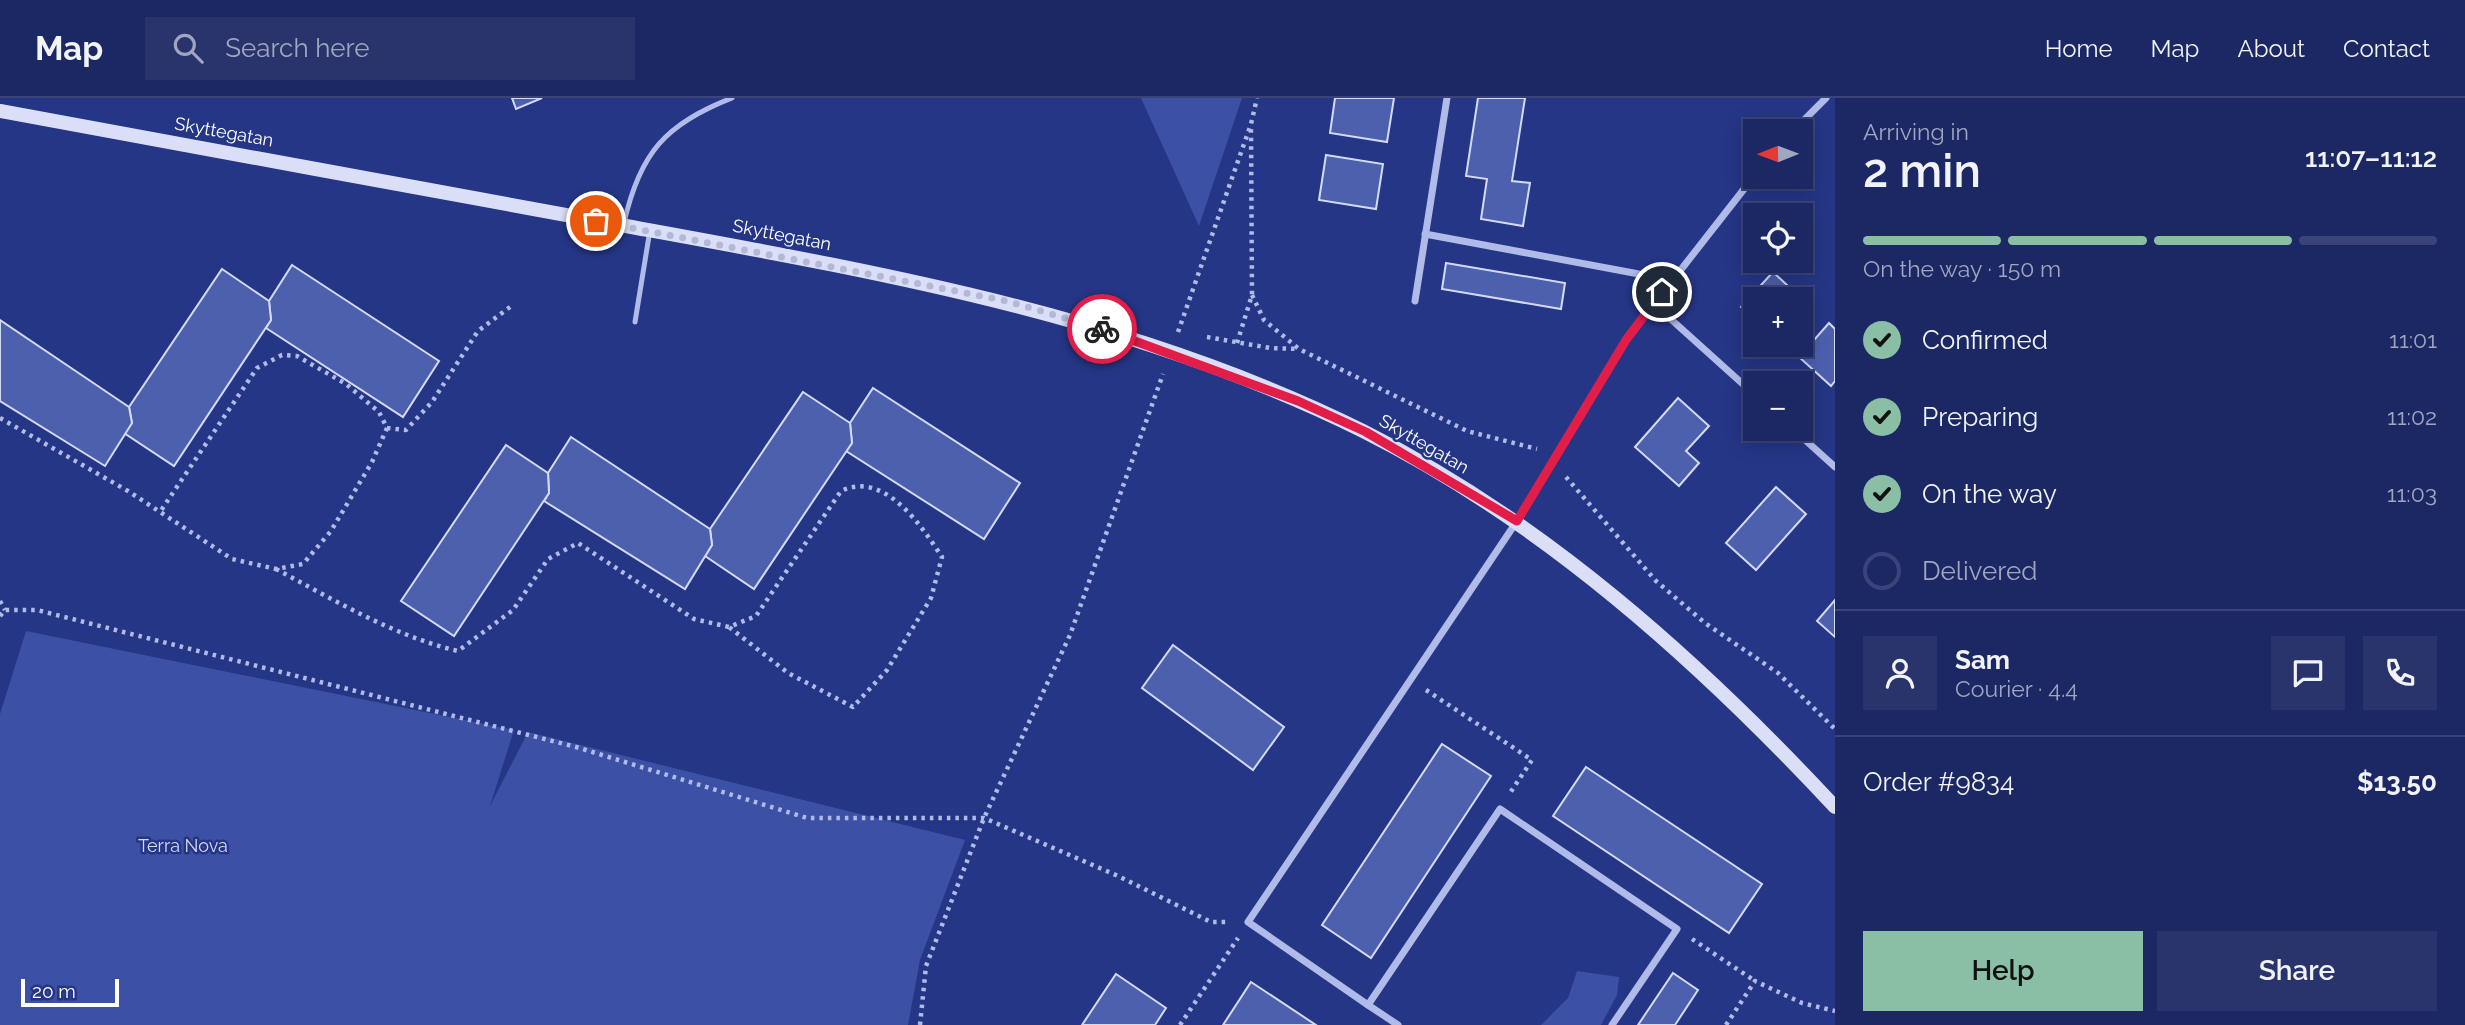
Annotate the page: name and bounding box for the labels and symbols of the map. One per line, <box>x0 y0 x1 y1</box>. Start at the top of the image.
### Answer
street label: Skyttegatan <box>173 112 275 151</box>
north arrow <box>1743 119 1813 189</box>
pin <box>566 191 626 251</box>
street label: Skyttegatan <box>731 215 833 254</box>
pin <box>1632 262 1692 322</box>
courier <box>1067 294 1137 364</box>
street label: Skyttegatan <box>1376 410 1473 478</box>
park label: Terra Nova <box>138 835 228 856</box>
scale bar <box>21 976 119 1008</box>

